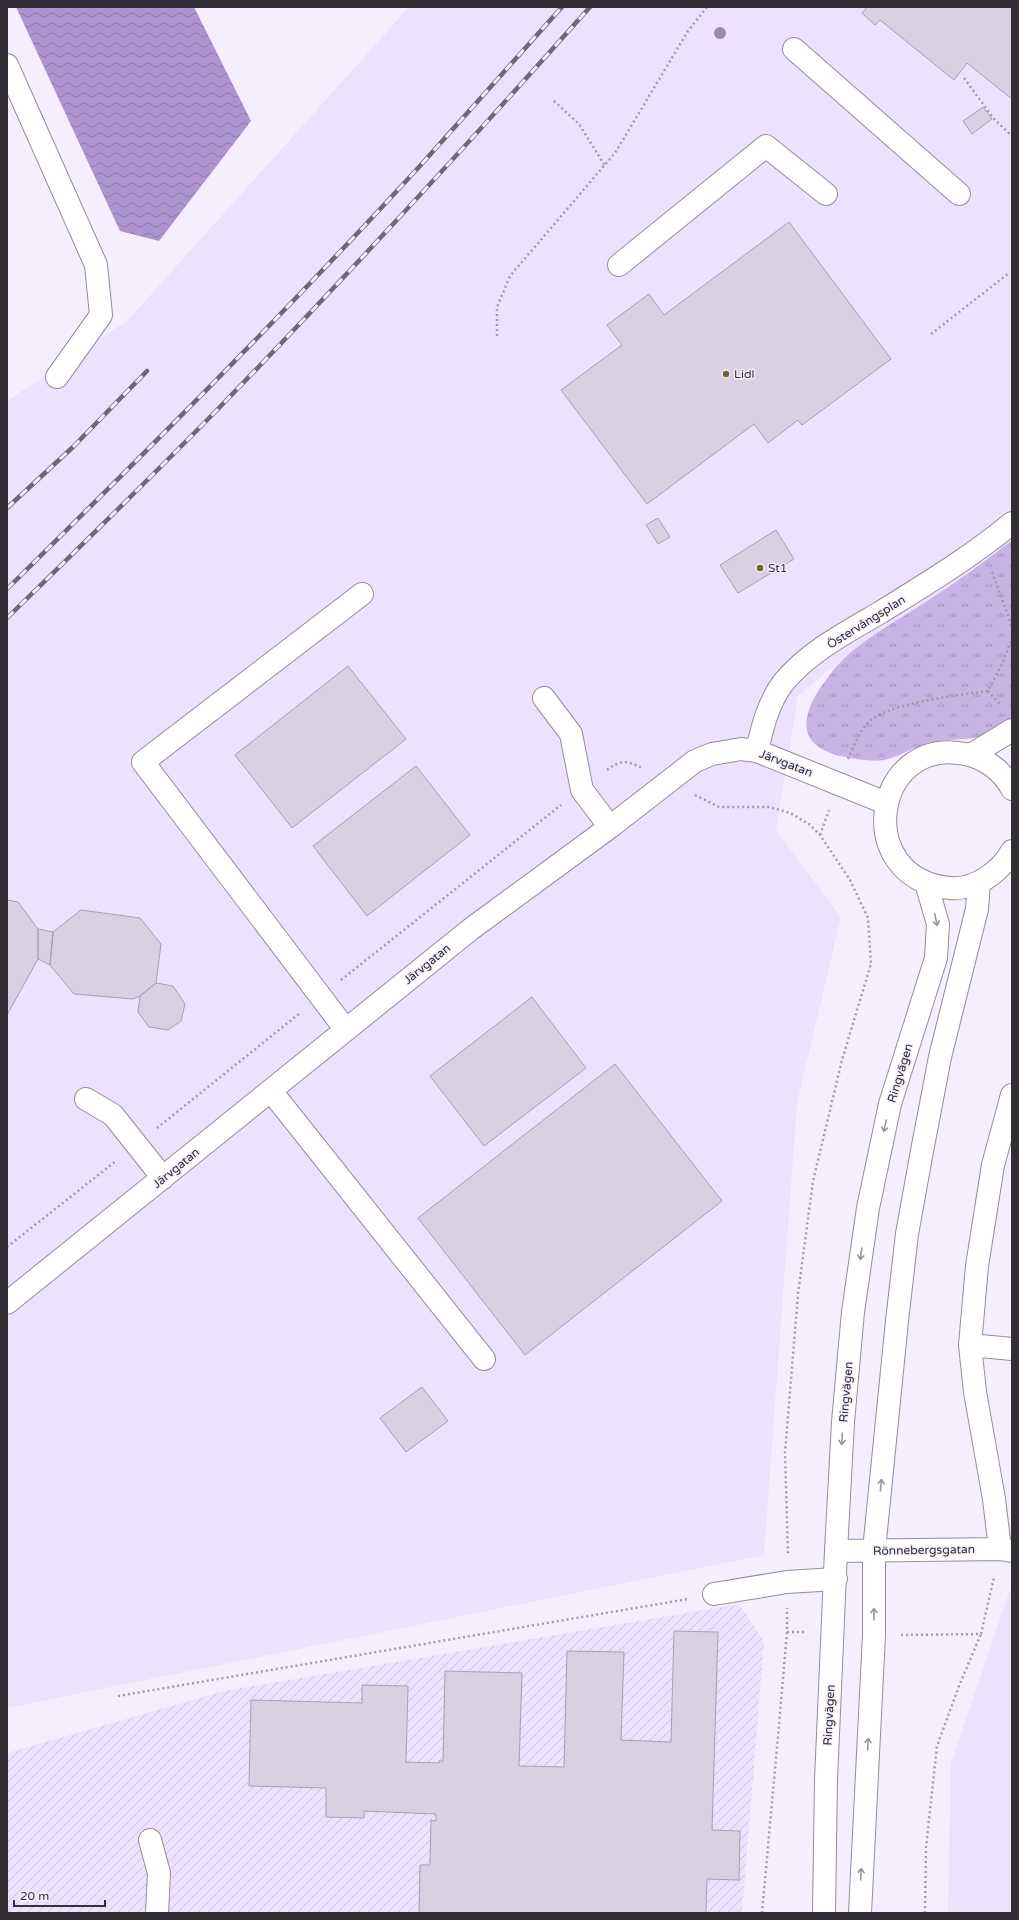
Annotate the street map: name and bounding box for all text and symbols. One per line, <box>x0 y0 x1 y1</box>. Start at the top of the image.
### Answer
place label: Lidl <box>734 367 754 381</box>
marker: Lidl <box>721 369 731 379</box>
place label: St1 <box>768 561 787 575</box>
marker: St1 <box>755 563 765 573</box>
street label: Östervångsplan <box>824 592 908 652</box>
street label: Järvgatan <box>757 746 815 780</box>
one-way arrow <box>933 913 941 926</box>
street label: Järvgatan <box>401 941 453 987</box>
street label: Ringvägen <box>884 1042 916 1104</box>
one-way arrow <box>881 1120 889 1133</box>
street label: Järvgatan <box>150 1145 202 1191</box>
one-way arrow <box>857 1247 865 1260</box>
street label: Ringvägen <box>836 1361 856 1423</box>
one-way arrow <box>838 1432 846 1445</box>
one-way arrow <box>877 1479 884 1492</box>
street label: Rönnebergsgatan <box>873 1542 975 1558</box>
one-way arrow <box>870 1608 878 1621</box>
street label: Ringvägen <box>820 1684 838 1746</box>
one-way arrow <box>864 1738 871 1751</box>
one-way arrow <box>857 1868 864 1881</box>
scale bar <box>14 1882 105 1908</box>
text: 20 m <box>20 1889 49 1903</box>

